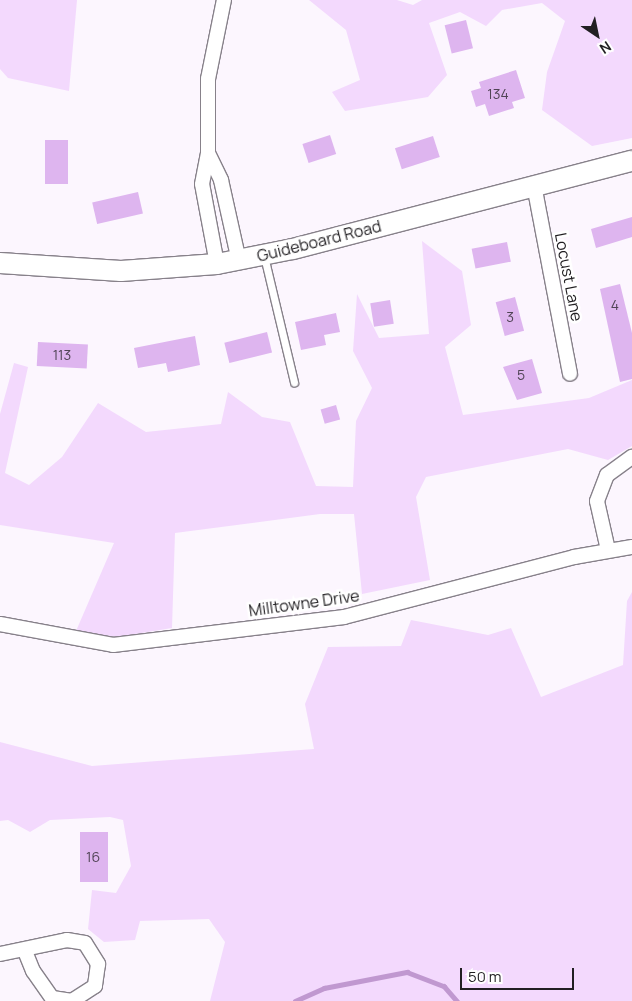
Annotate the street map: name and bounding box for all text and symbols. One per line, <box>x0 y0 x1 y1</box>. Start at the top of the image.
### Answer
north arrow <box>572 10 622 60</box>
text: N <box>596 37 615 59</box>
house number: 134 <box>487 86 509 102</box>
street label: Guideboard Road <box>255 216 383 266</box>
street label: Locust Lane <box>551 231 587 323</box>
house number: 4 <box>611 297 619 313</box>
house number: 3 <box>506 309 514 325</box>
house number: 113 <box>53 347 71 363</box>
house number: 5 <box>517 367 525 383</box>
street label: Milltowne Drive <box>247 586 361 620</box>
house number: 16 <box>86 849 100 865</box>
scale bar <box>462 958 576 990</box>
text: 50 m <box>468 966 502 987</box>

